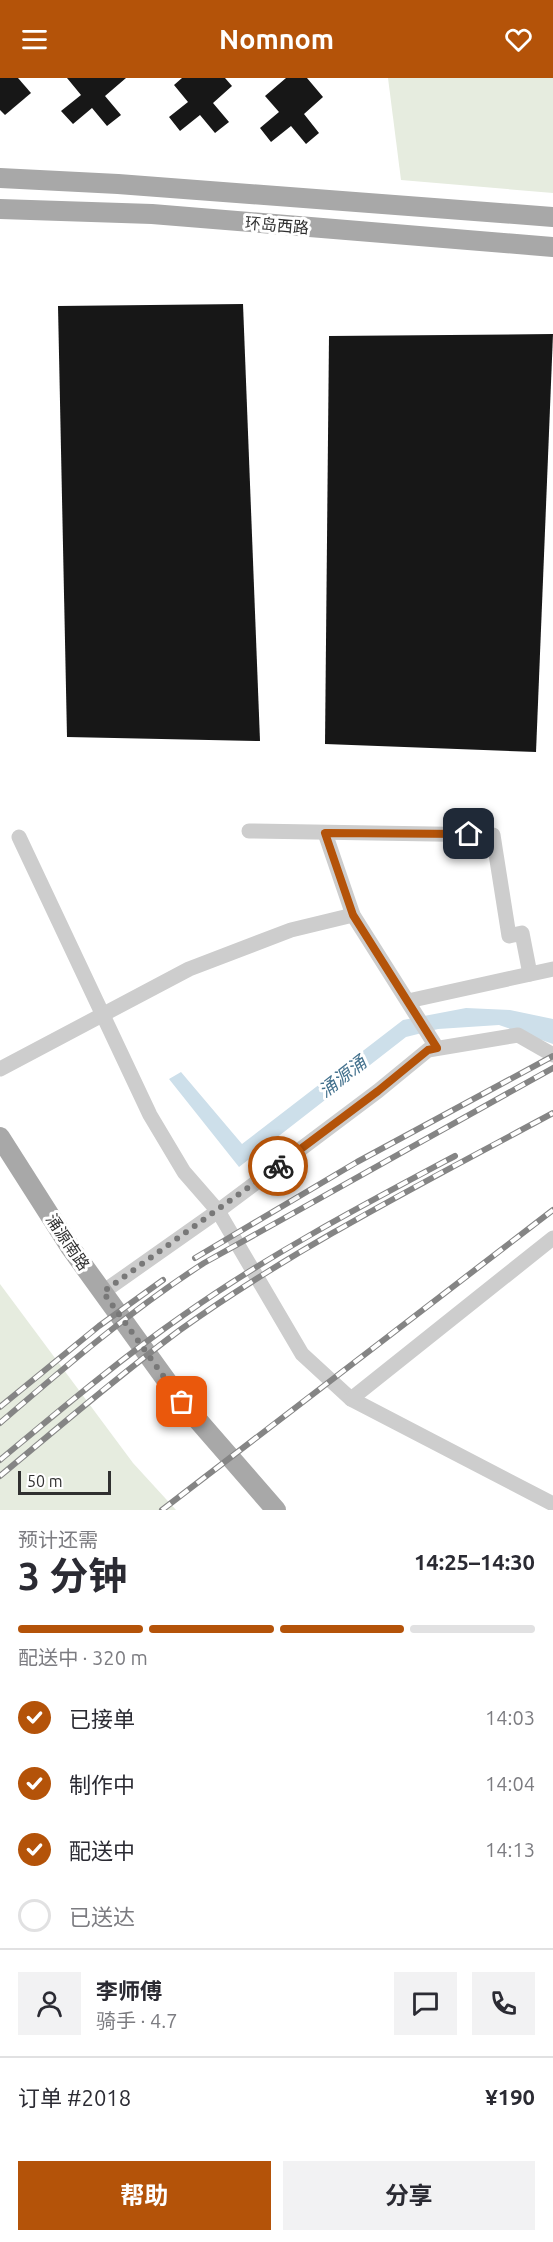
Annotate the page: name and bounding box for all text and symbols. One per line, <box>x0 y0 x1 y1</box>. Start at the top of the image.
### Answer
icon: menu <box>18 23 51 56</box>
icon: heart <box>502 23 535 56</box>
text: Nomnom <box>219 24 334 54</box>
street label: 环岛西路 <box>244 213 310 237</box>
pin <box>443 808 494 859</box>
icon: home <box>452 817 485 850</box>
water label: 涌源涌 <box>315 1050 371 1101</box>
courier <box>248 1136 308 1196</box>
icon: bike <box>262 1150 295 1183</box>
street label: 涌源南路 <box>43 1210 93 1274</box>
pin <box>156 1376 207 1427</box>
icon: bag <box>165 1385 198 1418</box>
scale bar <box>18 1468 111 1496</box>
text: 50 m <box>27 1472 63 1490</box>
text: 预计还需 <box>18 1528 98 1551</box>
text: 14:25–14:30 <box>414 1549 535 1574</box>
text: 3 分钟 <box>18 1554 127 1597</box>
text: 配送中 · 320 m <box>18 1646 148 1669</box>
icon: check <box>18 1701 51 1734</box>
text: 已接单 <box>69 1706 135 1731</box>
text: 14:03 <box>485 1706 535 1729</box>
icon: check <box>18 1767 51 1800</box>
text: 制作中 <box>69 1772 135 1797</box>
text: 14:04 <box>485 1772 535 1795</box>
icon: check <box>18 1833 51 1866</box>
text: 配送中 <box>69 1838 135 1863</box>
text: 14:13 <box>485 1838 535 1861</box>
text: 已送达 <box>69 1904 135 1929</box>
button: person <box>18 1972 81 2035</box>
button: chat <box>394 1972 457 2035</box>
button: phone <box>472 1972 535 2035</box>
text: 李师傅 <box>96 1978 162 2003</box>
text: 骑手 · 4.7 <box>96 2009 178 2032</box>
text: ¥190 <box>485 2084 535 2109</box>
text: 订单 #2018 <box>18 2085 131 2110</box>
button: 帮助 <box>18 2161 271 2230</box>
button: 分享 <box>283 2161 535 2230</box>

